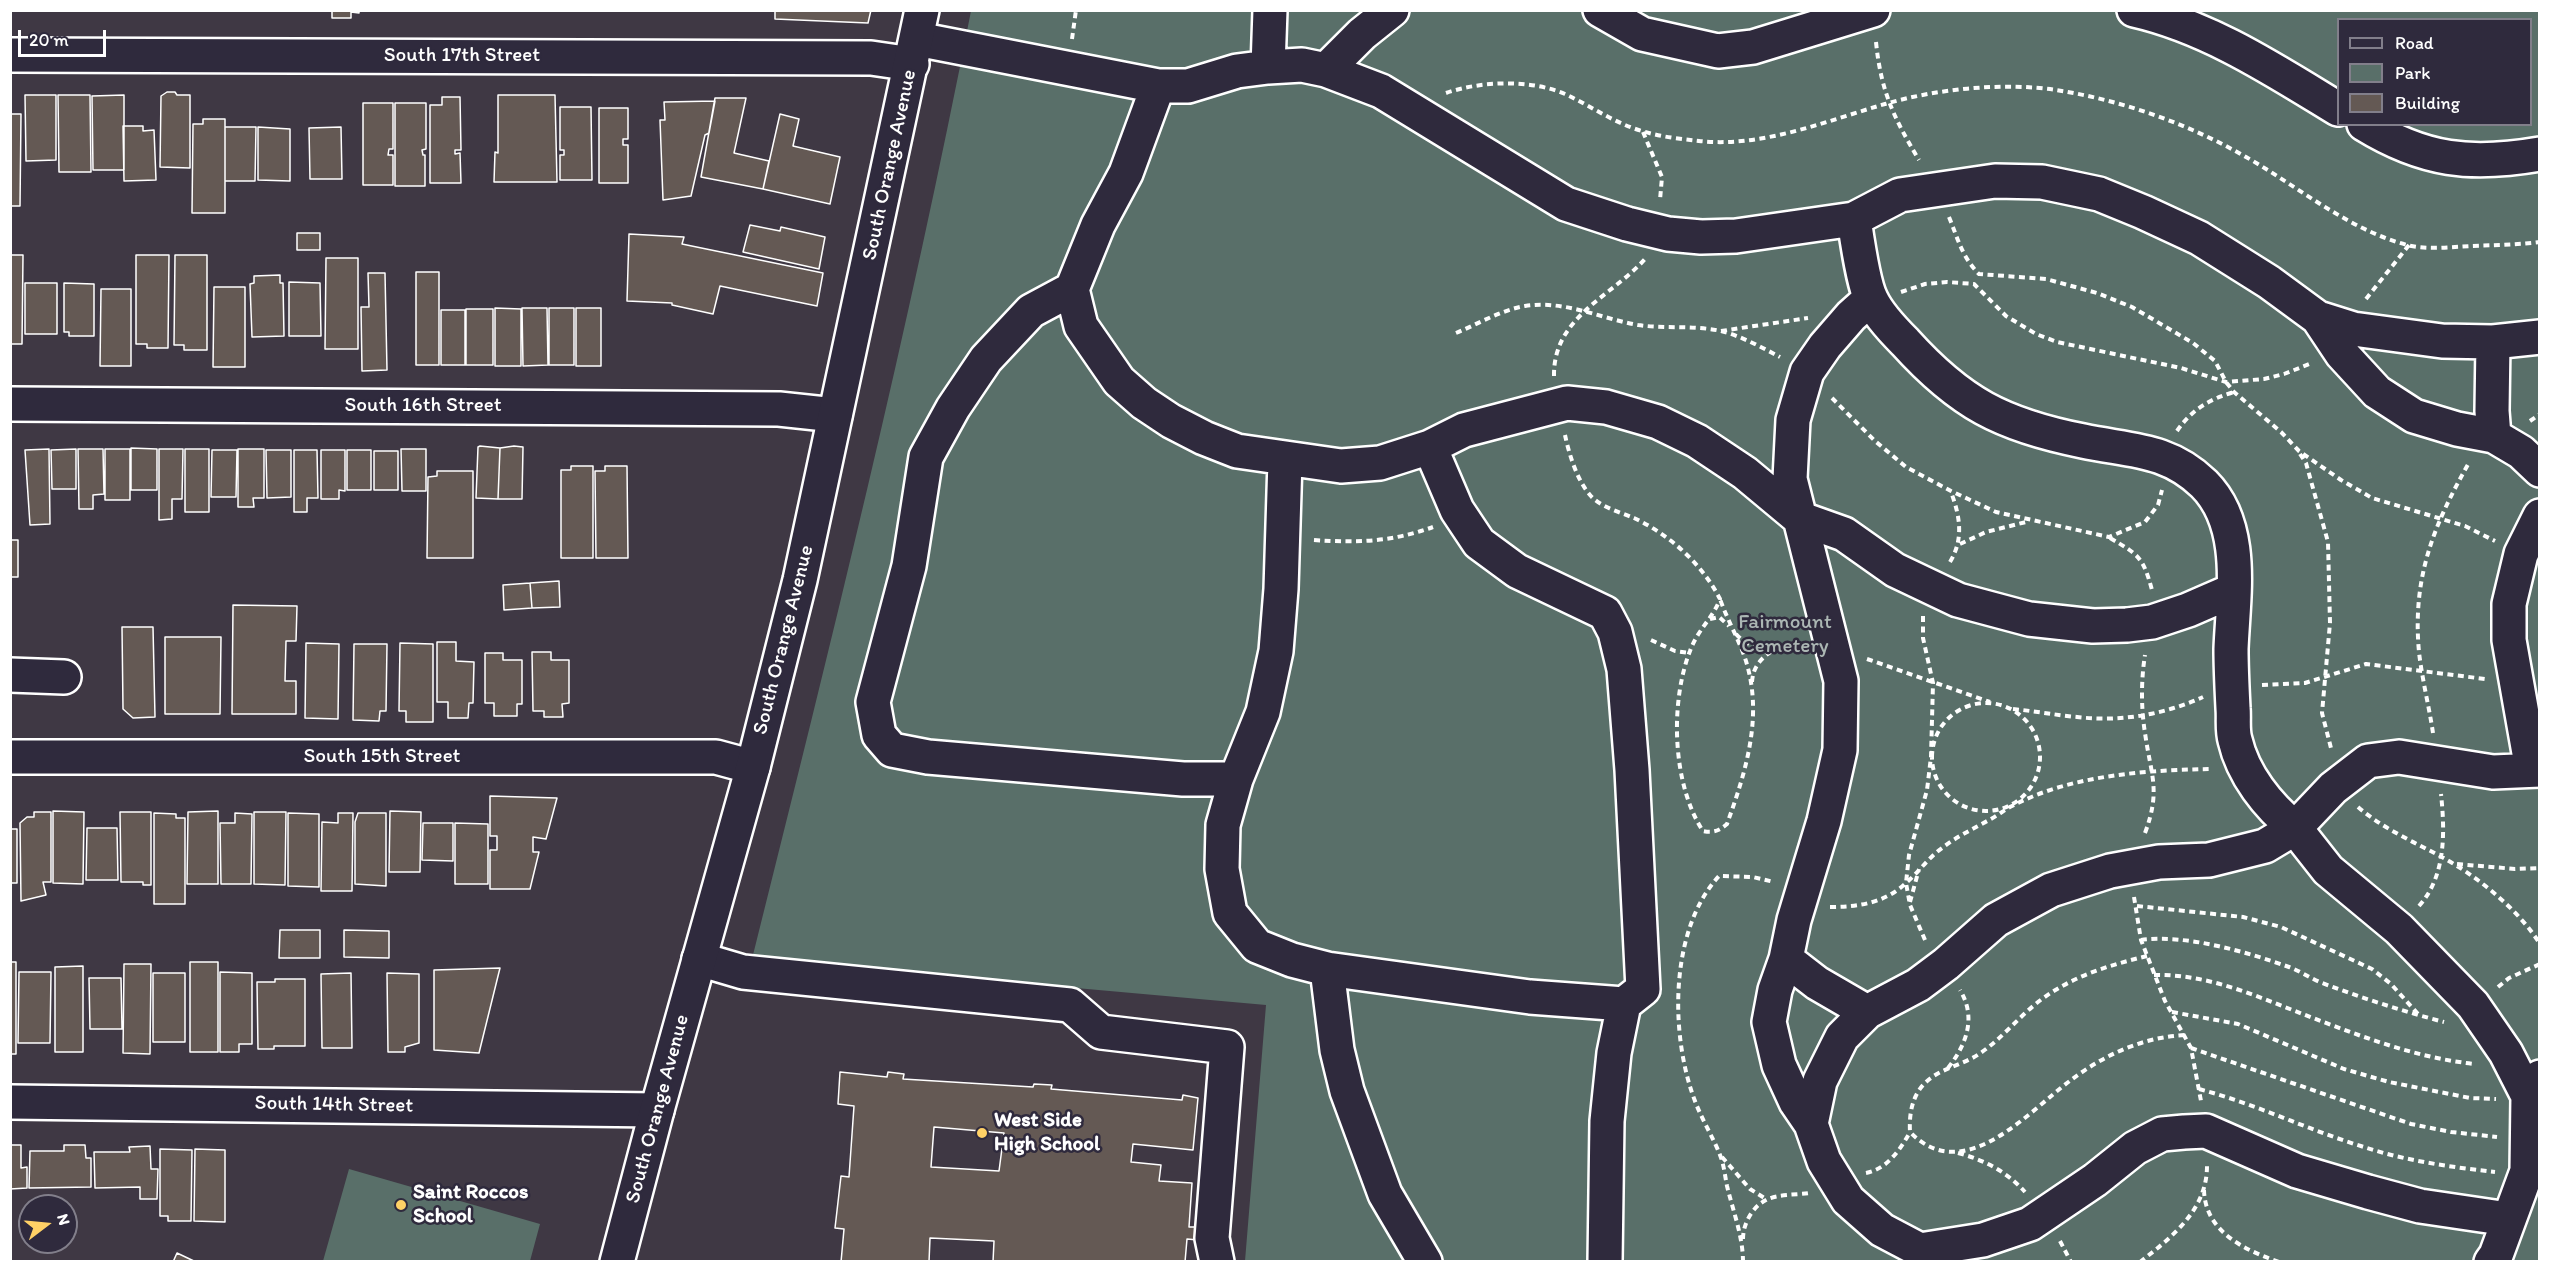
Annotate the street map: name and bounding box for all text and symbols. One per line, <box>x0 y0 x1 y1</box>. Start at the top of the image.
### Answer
scale bar <box>21 18 110 56</box>
legend <box>2337 18 2532 126</box>
text: 20 m <box>29 29 69 51</box>
text: Road <box>2395 32 2434 54</box>
street label: South 17th Street <box>384 43 540 69</box>
text: Park <box>2395 62 2430 84</box>
street label: South Orange Avenue <box>857 67 923 263</box>
text: Building <box>2395 92 2460 114</box>
street label: South 16th Street <box>344 393 502 419</box>
street label: South Orange Avenue <box>748 543 820 737</box>
park label: Fairmount Cemetery <box>1738 610 1832 660</box>
street label: South 15th Street <box>304 744 460 770</box>
street label: South Orange Avenue <box>621 1012 695 1206</box>
street label: South 14th Street <box>254 1091 414 1119</box>
place label: West Side High School <box>994 1108 1100 1158</box>
marker: West Side High School <box>975 1126 989 1140</box>
place label: Saint Roccos School <box>413 1180 528 1230</box>
north arrow <box>18 1194 78 1254</box>
marker: Saint Roccos School <box>394 1198 408 1212</box>
text: N <box>53 1212 74 1227</box>

